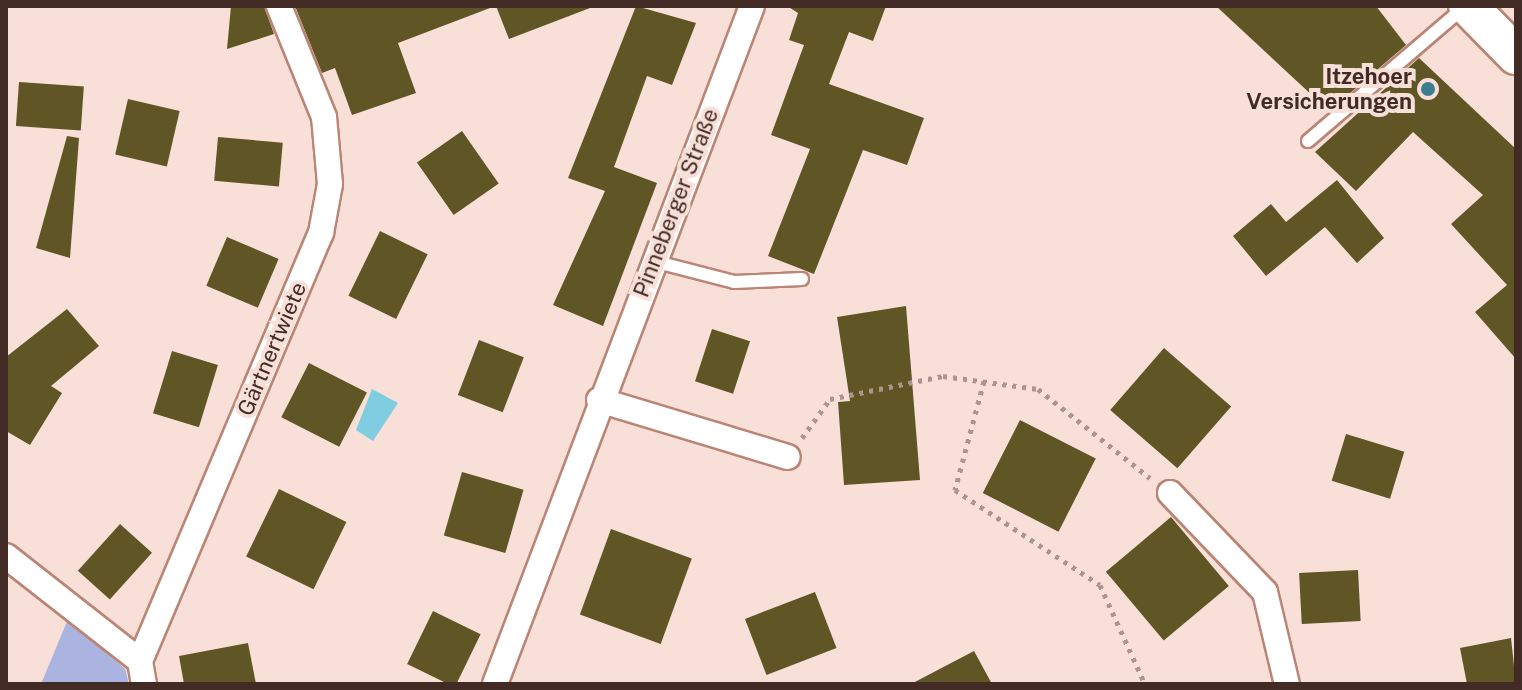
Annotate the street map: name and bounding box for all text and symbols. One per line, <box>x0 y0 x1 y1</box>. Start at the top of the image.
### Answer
place label: Itzehoer Versicherungen <box>1246 63 1412 114</box>
marker: Itzehoer Versicherungen <box>1419 80 1437 98</box>
street label: Pinneberger Straße <box>628 105 724 301</box>
street label: Gärtnertwiete <box>232 278 312 420</box>

